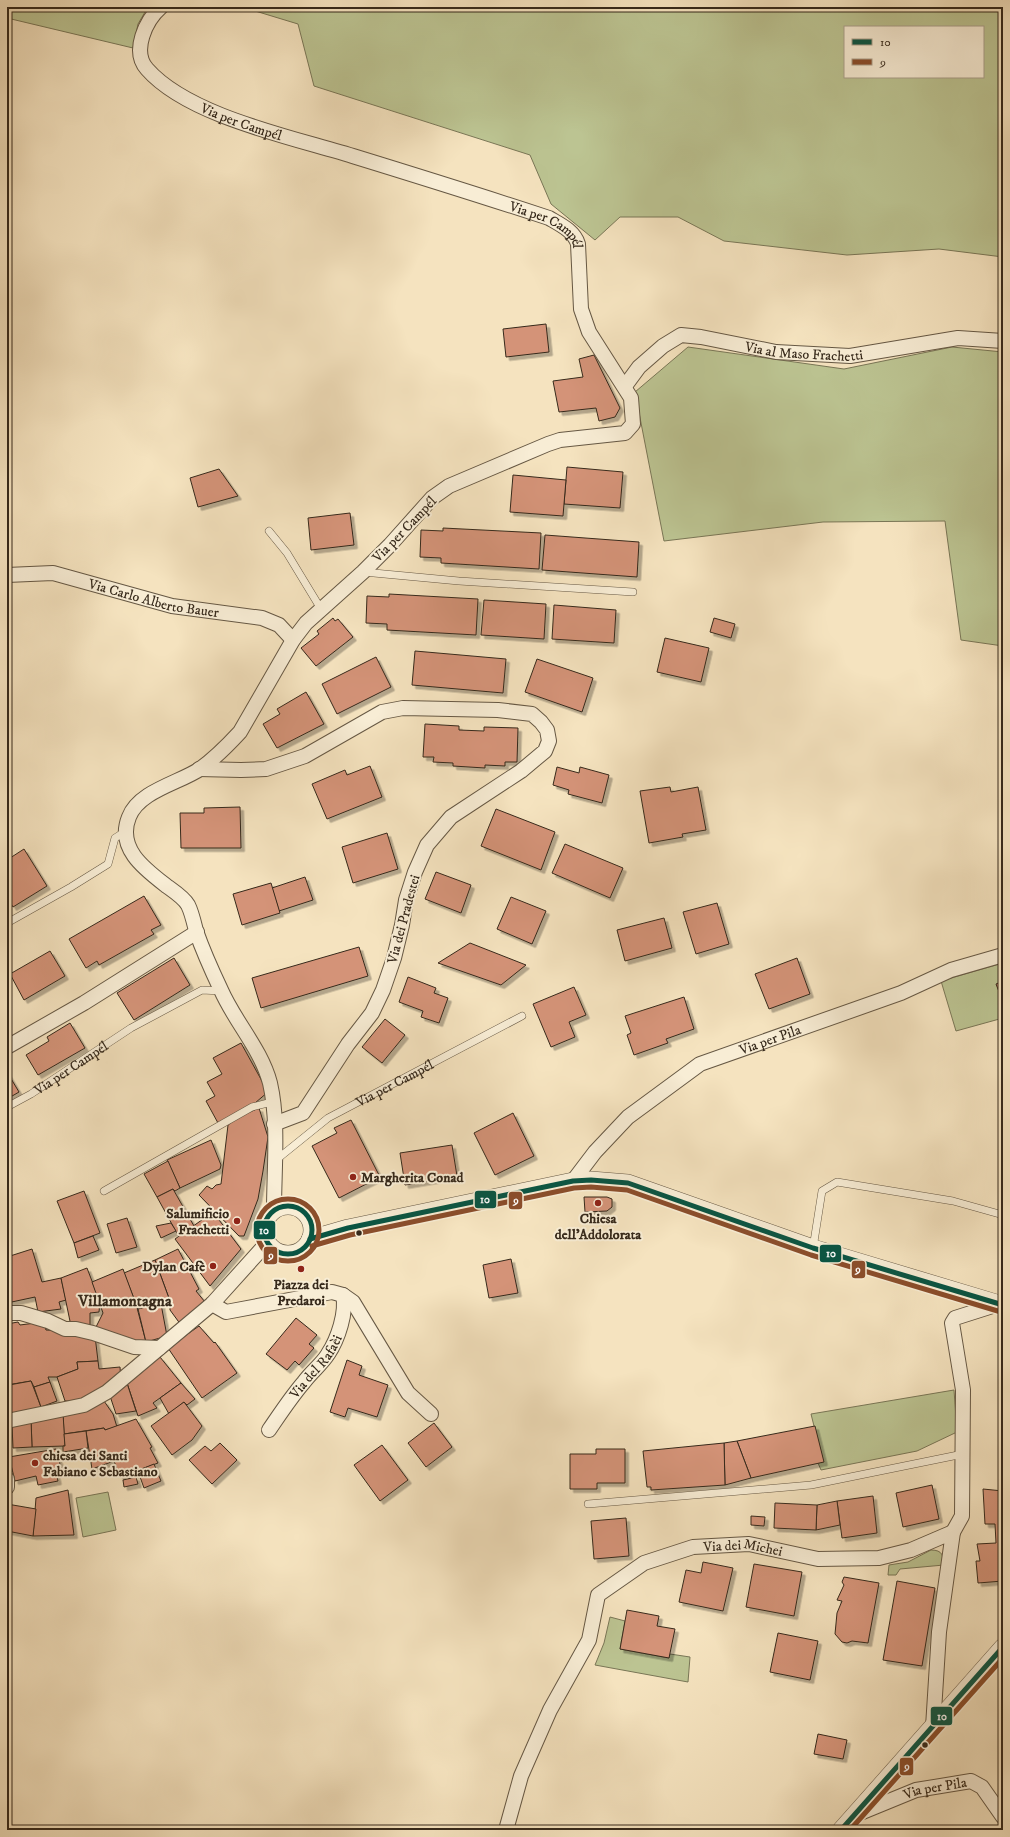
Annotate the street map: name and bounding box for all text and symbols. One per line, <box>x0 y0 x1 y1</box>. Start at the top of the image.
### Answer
legend <box>844 26 984 78</box>
text: 10 <box>880 35 891 50</box>
text: 9 <box>879 55 886 70</box>
street label: Via per Campél <box>196 99 285 145</box>
street label: Via per Campél <box>506 197 586 250</box>
street label: Via al Maso Frachetti <box>742 338 865 366</box>
street label: Via per Campél <box>368 492 441 567</box>
street label: Via Carlo Alberto Bauer <box>85 575 221 622</box>
street label: Via dei Pradestei <box>383 872 425 967</box>
street label: Via per Pila <box>736 1021 804 1060</box>
street label: Via per Campél <box>30 1037 113 1100</box>
street label: Via per Campél <box>352 1056 438 1112</box>
place label: Margherita Conad <box>361 1169 464 1187</box>
marker: Margherita Conad <box>348 1172 358 1182</box>
line badge: 10 <box>474 1190 497 1209</box>
line badge: 9 <box>508 1191 523 1210</box>
text: 10 <box>480 1193 490 1207</box>
text: 9 <box>512 1194 519 1208</box>
marker: Chiesa dell'Addolorata <box>593 1198 603 1208</box>
place label: Salumificio Frachetti <box>166 1205 229 1239</box>
place label: Chiesa dell'Addolorata <box>555 1210 642 1244</box>
marker: Salumificio Frachetti <box>232 1216 242 1226</box>
line badge: 10 <box>253 1220 276 1240</box>
text: 10 <box>259 1224 269 1238</box>
unlabelled marker <box>354 1228 364 1238</box>
line badge: 10 <box>819 1244 842 1263</box>
line badge: 9 <box>263 1246 278 1265</box>
text: 10 <box>826 1247 836 1261</box>
text: 9 <box>267 1249 274 1263</box>
place label: Dylan Cafè <box>142 1258 205 1276</box>
line badge: 9 <box>851 1260 866 1279</box>
marker: Dylan Cafè <box>208 1261 218 1271</box>
text: 9 <box>854 1263 861 1277</box>
marker: Piazza dei Predaroi <box>296 1264 306 1274</box>
place label: Piazza dei Predaroi <box>273 1276 329 1310</box>
district label: Villamontagna <box>77 1291 173 1311</box>
street label: Via del Rafaèi <box>285 1332 347 1403</box>
place label: chiesa dei Santi Fabiano e Sebastiano <box>43 1447 158 1481</box>
marker: chiesa dei Santi Fabiano e Sebastiano <box>30 1458 40 1468</box>
street label: Via dei Michei <box>702 1535 784 1561</box>
line badge: 10 <box>930 1706 953 1726</box>
text: 10 <box>937 1710 947 1724</box>
unlabelled marker <box>920 1740 930 1750</box>
line badge: 9 <box>899 1757 914 1776</box>
text: 9 <box>903 1760 910 1774</box>
street label: Via per Pila <box>900 1774 968 1805</box>

